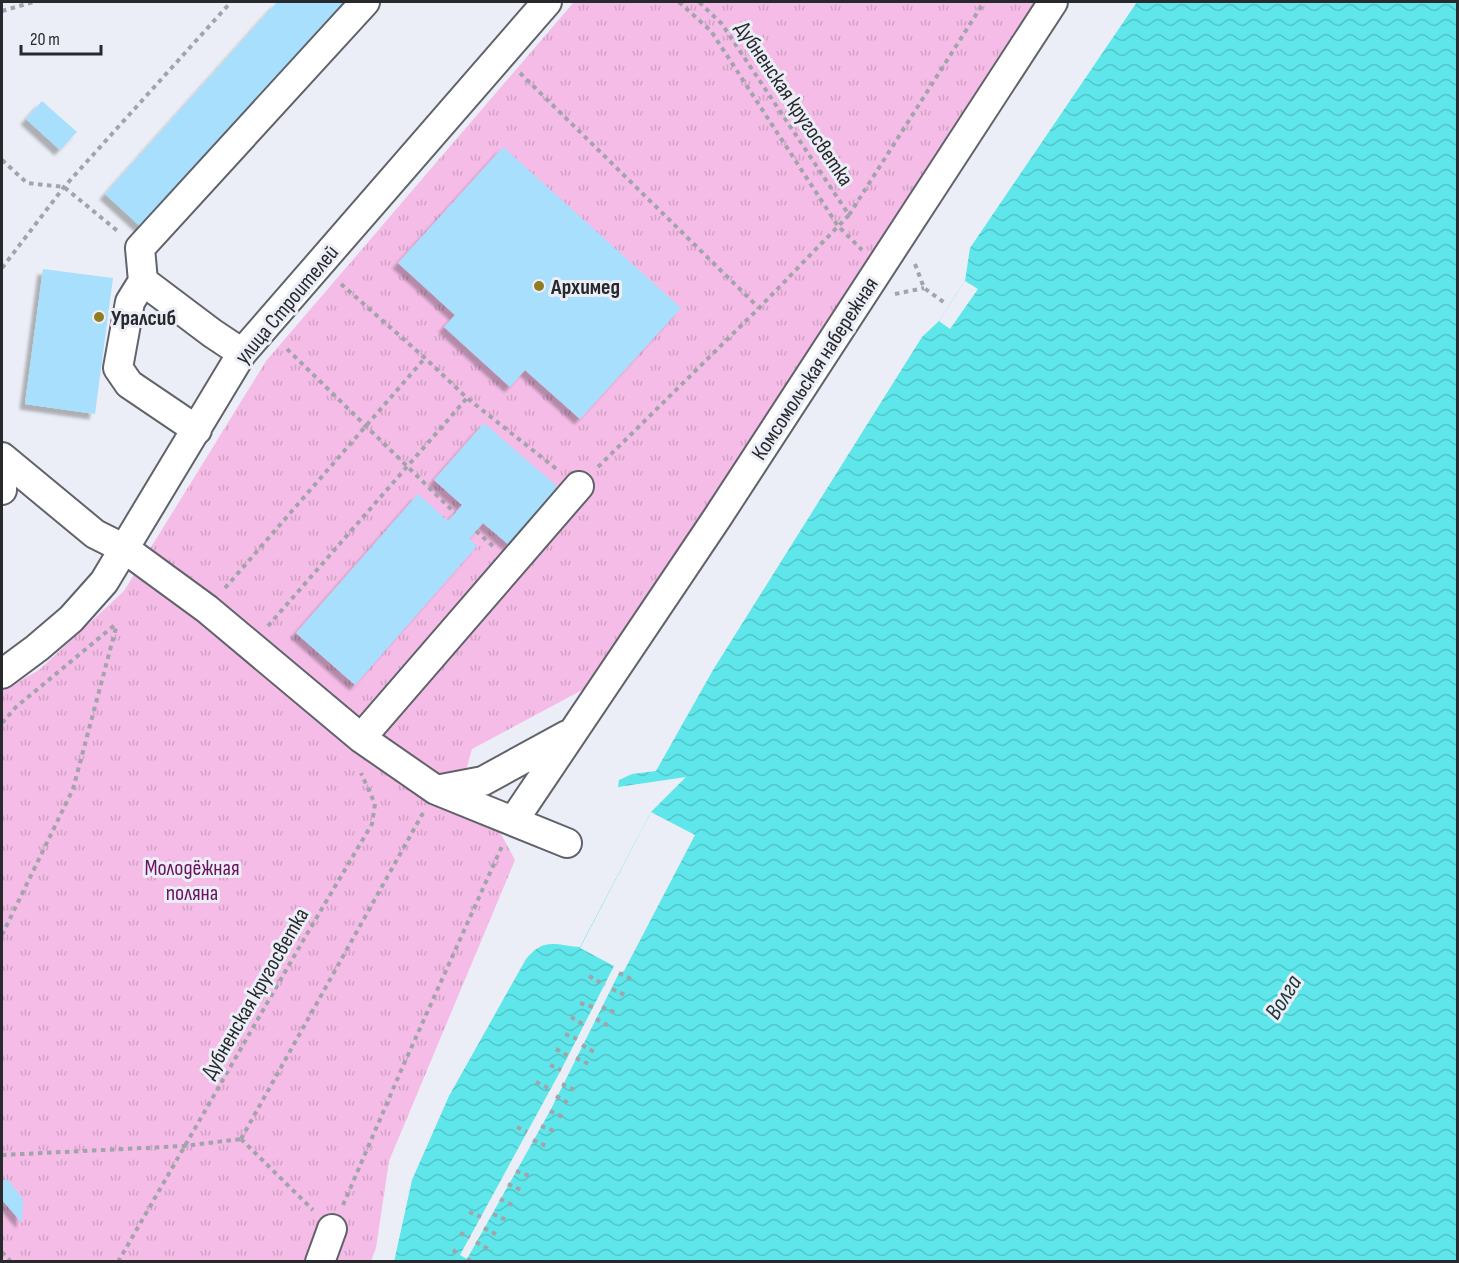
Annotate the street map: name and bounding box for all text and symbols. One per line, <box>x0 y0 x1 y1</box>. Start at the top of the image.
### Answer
street label: Дубненская кругосветка <box>729 16 859 191</box>
scale bar <box>21 18 100 56</box>
text: 20 m <box>30 29 60 50</box>
street label: улица Строителей <box>229 240 345 370</box>
street label: Комсомольская набережная <box>746 272 884 465</box>
place label: Архимед <box>550 274 620 301</box>
marker: Архимед <box>532 279 546 293</box>
place label: Уралсиб <box>111 305 176 332</box>
marker: Уралсиб <box>92 310 106 324</box>
park label: Молодёжная поляна <box>144 855 240 907</box>
street label: Дубненская кругосветка <box>195 903 315 1084</box>
water label: Волга <box>1259 969 1308 1025</box>

